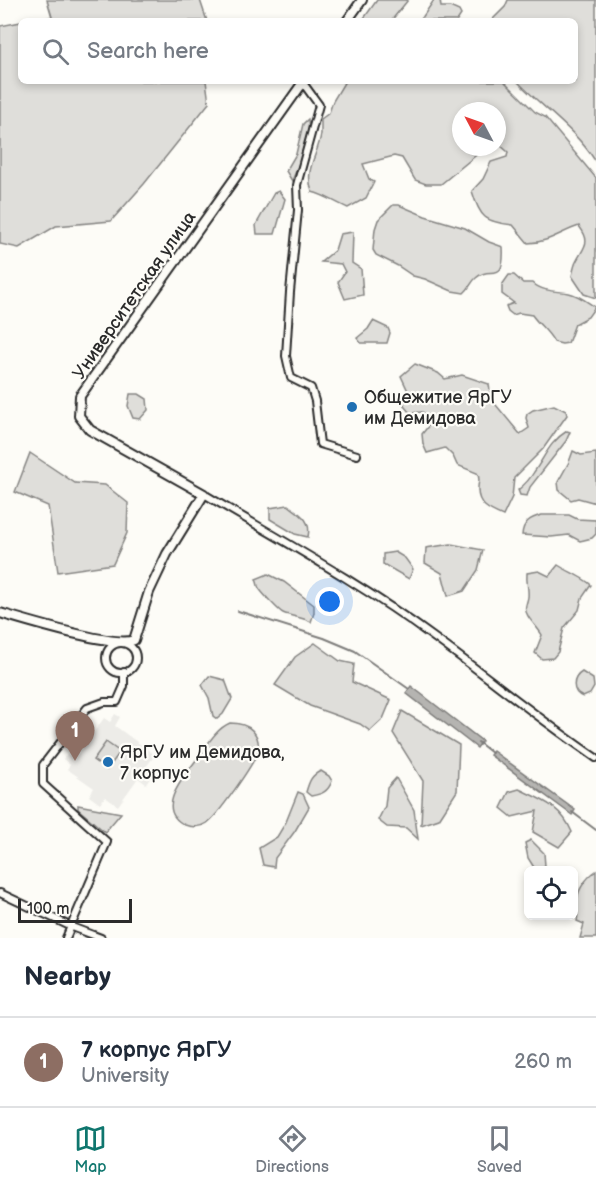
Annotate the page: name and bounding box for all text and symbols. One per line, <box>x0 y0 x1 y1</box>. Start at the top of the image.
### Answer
search box <box>18 18 578 84</box>
icon: search <box>39 35 72 68</box>
text: Search here <box>87 38 209 65</box>
north arrow <box>452 102 506 156</box>
street label: Университетская улица <box>68 207 201 383</box>
place label: Общежитие ЯрГУ им Демидова <box>364 387 512 429</box>
marker: Общежитие ЯрГУ им Демидова <box>345 400 359 414</box>
your location <box>315 587 344 616</box>
pin: 1 <box>56 712 94 761</box>
place label: ЯрГУ им Демидова, 7 корпус <box>120 742 284 784</box>
marker: ЯрГУ им Демидова, 7 корпус <box>101 755 115 769</box>
map controls <box>524 866 578 920</box>
button: locate <box>524 866 578 920</box>
scale bar <box>18 896 132 924</box>
text: 100 m <box>27 900 70 919</box>
text: Nearby <box>24 962 111 993</box>
text: 7 корпус ЯрГУ <box>81 1037 231 1064</box>
text: 1 <box>39 1050 48 1074</box>
text: 260 m <box>514 1050 572 1074</box>
text: University <box>81 1064 169 1088</box>
tab: Map <box>74 1122 107 1177</box>
tab: Directions <box>255 1122 329 1177</box>
tab: Saved <box>477 1122 522 1177</box>

